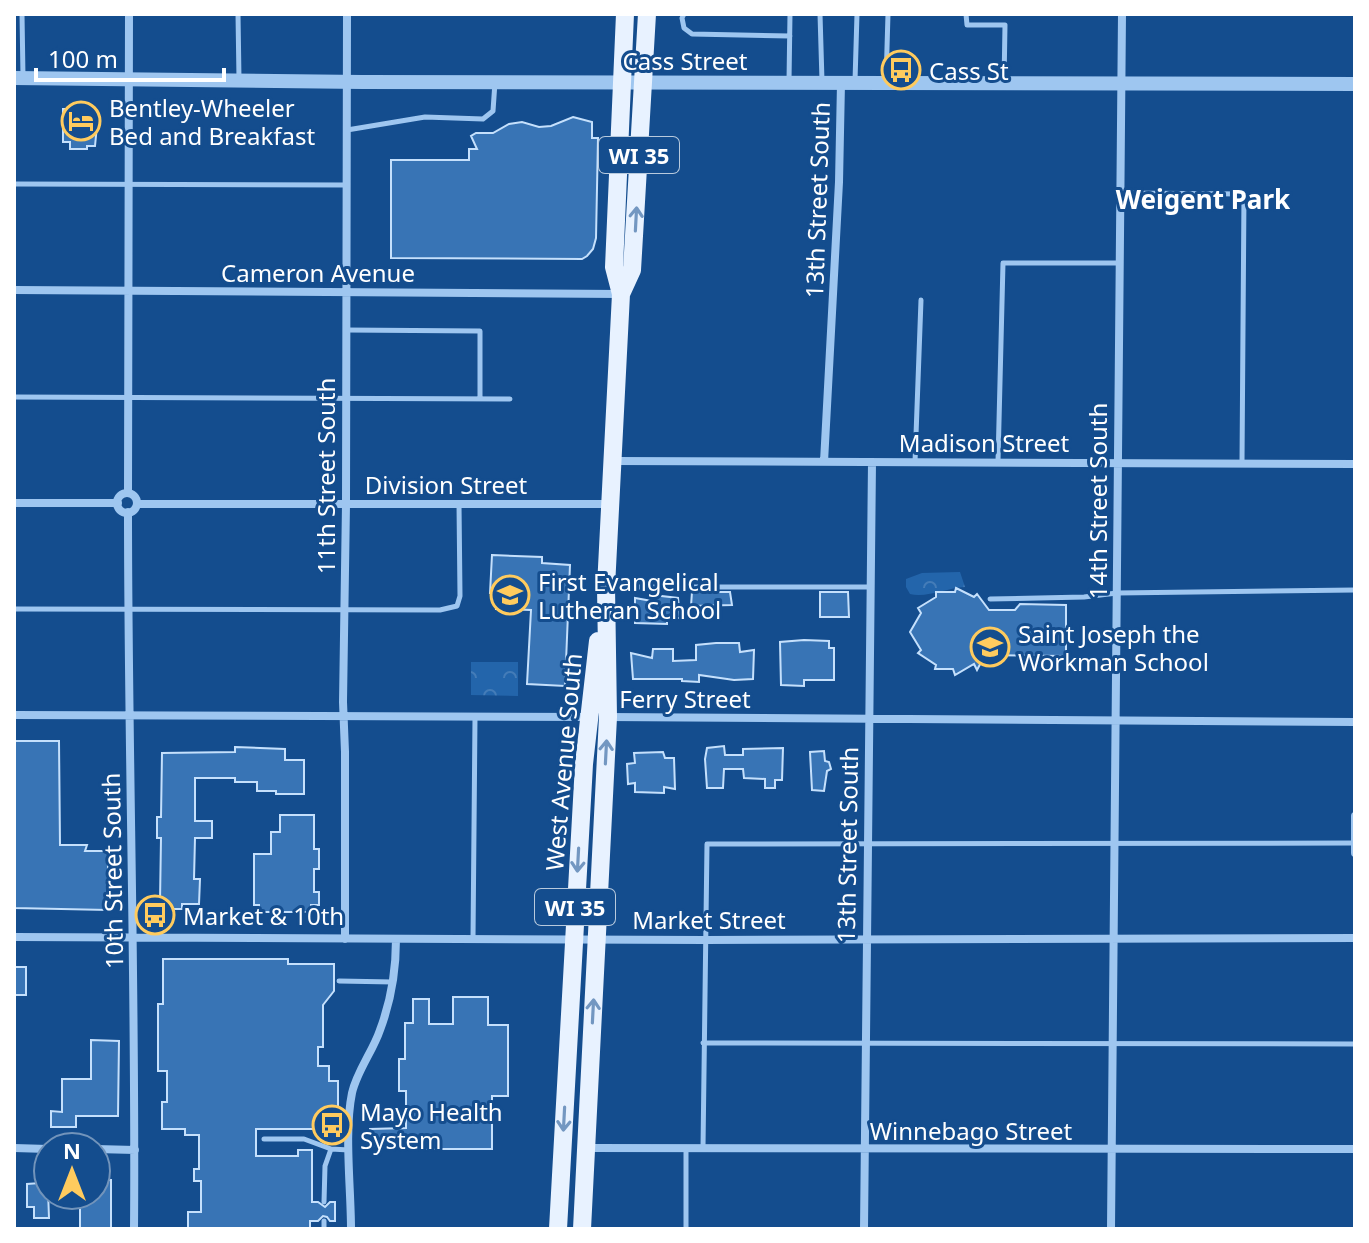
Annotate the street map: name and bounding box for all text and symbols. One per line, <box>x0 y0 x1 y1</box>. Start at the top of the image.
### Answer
scale bar <box>36 32 224 82</box>
text: 100 m <box>48 42 118 75</box>
street label: Cass Street <box>623 44 748 77</box>
bus stop icon: Cass St <box>880 49 922 91</box>
place label: Cass St <box>929 54 1009 87</box>
place label: Bentley-Wheeler Bed and Breakfast <box>109 91 315 152</box>
hotel icon: Bentley-Wheeler Bed and Breakfast <box>60 100 102 142</box>
street label: 13th Street South <box>797 101 837 299</box>
road number: WI 35 <box>599 137 679 173</box>
district label: Weigent Park <box>1116 181 1291 217</box>
one-way arrow <box>629 206 644 233</box>
street label: Cameron Avenue <box>221 256 415 289</box>
street label: 11th Street South <box>309 378 342 574</box>
street label: 14th Street South <box>1081 403 1114 599</box>
street label: Madison Street <box>899 426 1069 459</box>
street label: Division Street <box>365 468 528 501</box>
place label: First Evangelical Lutheran School <box>538 565 721 626</box>
school or university icon: First Evangelical Lutheran School <box>489 574 531 616</box>
place label: Saint Joseph the Workman School <box>1018 617 1209 678</box>
school or university icon: Saint Joseph the Workman School <box>969 626 1011 668</box>
street label: West Avenue South <box>537 652 589 872</box>
street label: Ferry Street <box>619 682 751 715</box>
one-way arrow <box>599 739 614 766</box>
street label: 13th Street South <box>829 746 865 944</box>
street label: 10th Street South <box>94 772 130 970</box>
one-way arrow <box>571 846 586 873</box>
road number: WI 35 <box>535 889 615 925</box>
bus stop icon: Market & 10th <box>134 894 176 936</box>
place label: Market & 10th <box>183 899 344 932</box>
street label: Market Street <box>632 903 786 936</box>
one-way arrow <box>586 998 601 1025</box>
place label: Mayo Health System <box>360 1095 503 1156</box>
bus stop icon: Mayo Health System <box>311 1104 353 1146</box>
one-way arrow <box>556 1105 571 1132</box>
street label: Winnebago Street <box>870 1114 1073 1147</box>
north arrow <box>32 1131 112 1211</box>
text: N <box>63 1135 81 1165</box>

